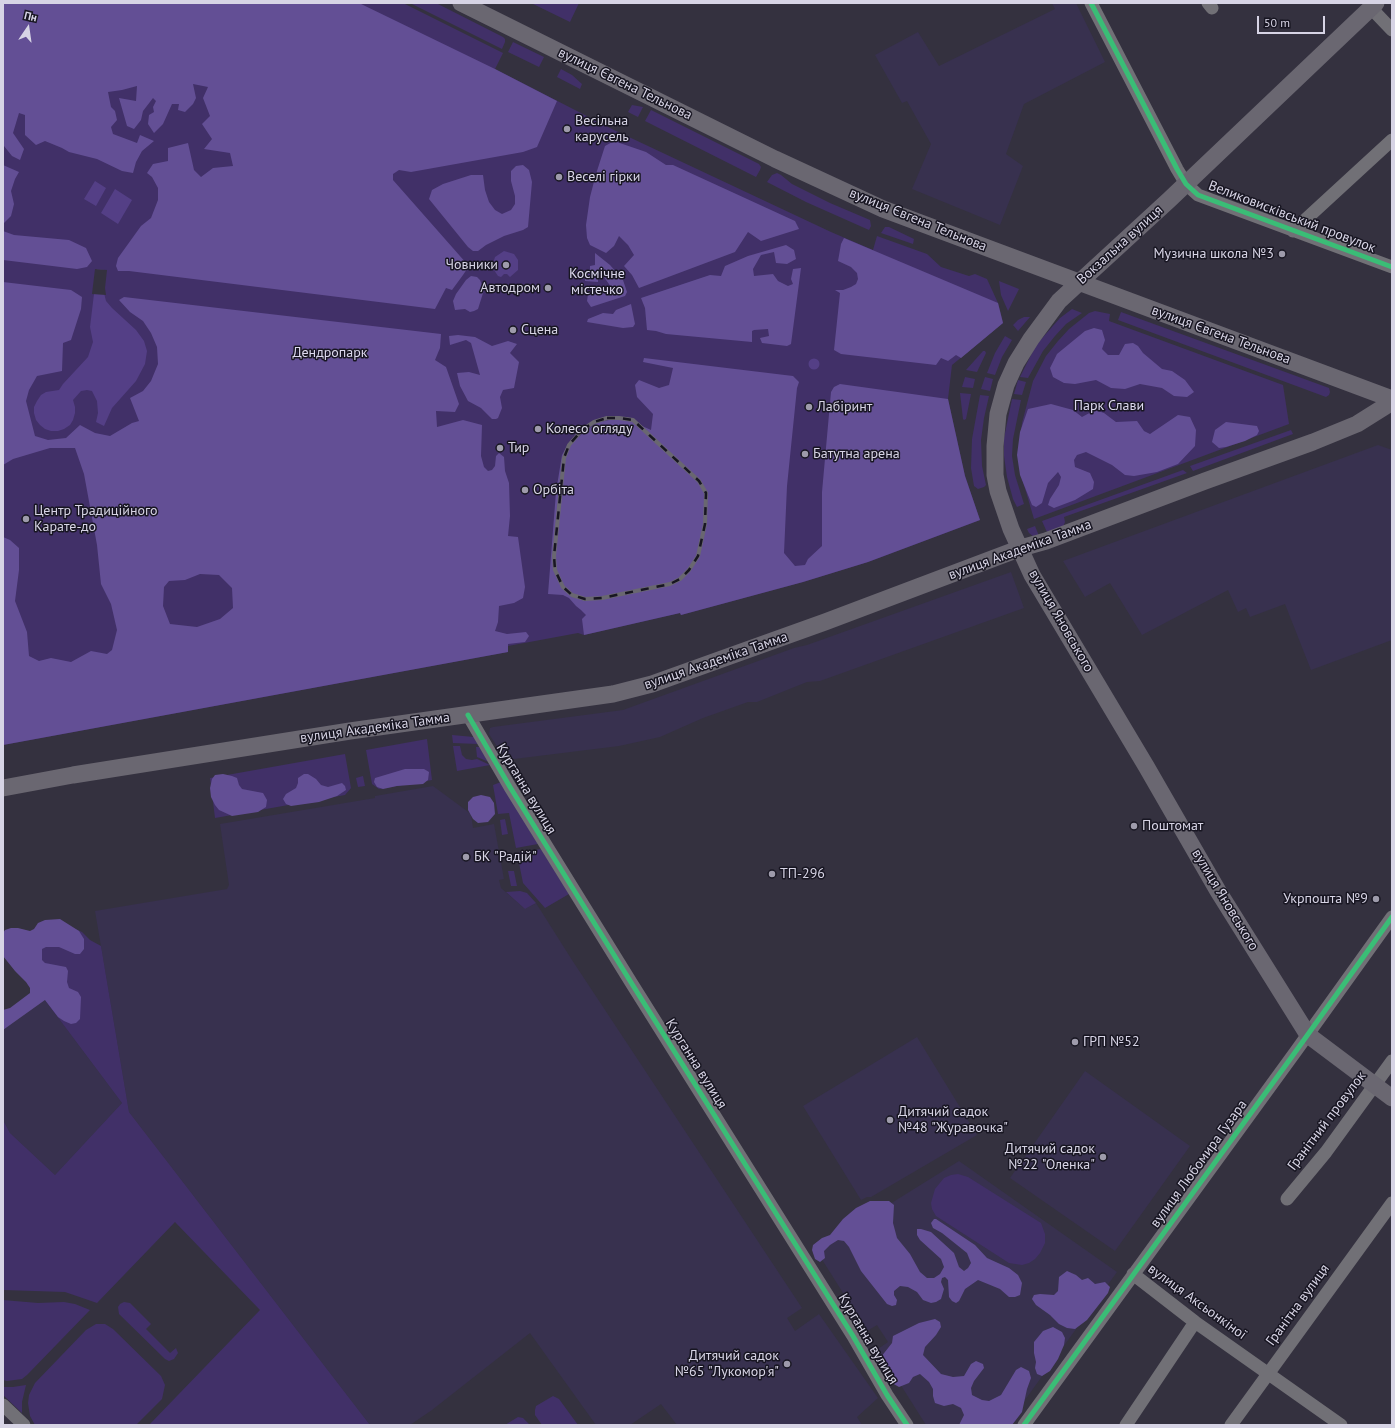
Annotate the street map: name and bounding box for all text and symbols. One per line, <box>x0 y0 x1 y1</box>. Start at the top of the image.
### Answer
north arrow <box>8 8 48 48</box>
text: Пн <box>23 8 39 25</box>
scale bar <box>1259 8 1327 34</box>
text: 50 m <box>1264 15 1290 30</box>
street label: вулиця Євгена Тельнова <box>555 44 695 124</box>
place label: Весільна карусель <box>575 113 629 146</box>
marker: Весільна карусель <box>562 124 572 134</box>
place label: Веселі гірки <box>567 169 640 185</box>
marker: Веселі гірки <box>554 172 564 182</box>
street label: Великовисківський провулок <box>1206 177 1378 257</box>
street label: вулиця Євгена Тельнова <box>847 185 989 255</box>
street label: Вокзальна вулиця <box>1074 202 1166 288</box>
place label: Музична школа №3 <box>1154 246 1274 262</box>
marker: Музична школа №3 <box>1277 249 1287 259</box>
place label: Човники <box>446 257 498 273</box>
marker: Човники <box>501 260 511 270</box>
park label: Космічне містечко <box>569 266 625 298</box>
place label: Автодром <box>480 280 540 296</box>
marker: Автодром <box>543 283 553 293</box>
street label: вулиця Євгена Тельнова <box>1149 302 1293 368</box>
place label: Сцена <box>521 322 558 338</box>
marker: Сцена <box>508 325 518 335</box>
park label: Дендропарк <box>292 345 368 361</box>
park label: Парк Слави <box>1074 398 1144 414</box>
place label: Лабіринт <box>817 399 872 415</box>
marker: Лабіринт <box>804 402 814 412</box>
place label: Колесо огляду <box>546 421 632 437</box>
marker: Колесо огляду <box>533 424 543 434</box>
place label: Тир <box>508 440 529 456</box>
marker: Тир <box>495 443 505 453</box>
place label: Батутна арена <box>813 446 900 462</box>
marker: Батутна арена <box>800 449 810 459</box>
place label: Орбіта <box>533 482 574 498</box>
marker: Орбіта <box>520 485 530 495</box>
place label: Центр Традиційного Карате-до <box>34 503 157 536</box>
marker: Центр Традиційного Карате-до <box>21 514 31 524</box>
street label: вулиця Академіка Тамма <box>946 516 1094 584</box>
street label: вулиця Яновського <box>1025 567 1097 675</box>
street label: вулиця Академіка Тамма <box>642 628 790 694</box>
street label: вулиця Академіка Тамма <box>299 709 451 747</box>
street label: Курганна вулиця <box>492 741 560 837</box>
place label: Поштомат <box>1142 818 1203 834</box>
marker: Поштомат <box>1129 821 1139 831</box>
street label: вулиця Яновського <box>1188 846 1262 954</box>
place label: БК "Радій" <box>474 849 537 865</box>
marker: БК "Радій" <box>461 852 471 862</box>
place label: ТП-296 <box>780 866 825 882</box>
marker: ТП-296 <box>767 869 777 879</box>
place label: Укрпошта №9 <box>1283 891 1368 907</box>
marker: Укрпошта №9 <box>1371 894 1381 904</box>
street label: Курганна вулиця <box>662 1016 730 1112</box>
place label: ГРП №52 <box>1083 1034 1140 1050</box>
marker: ГРП №52 <box>1070 1037 1080 1047</box>
street label: Гранітний провулок <box>1284 1068 1370 1174</box>
street label: вулиця Любомира Гузара <box>1147 1097 1251 1231</box>
place label: Дитячий садок №48 "Журавочка" <box>898 1104 1008 1136</box>
marker: Дитячий садок №48 "Журавочка" <box>885 1115 895 1125</box>
place label: Дитячий садок №22 "Оленка" <box>1005 1141 1095 1174</box>
marker: Дитячий садок №22 "Оленка" <box>1098 1152 1108 1162</box>
street label: вулиця Аксьонкіної <box>1144 1261 1250 1343</box>
street label: Гранітна вулиця <box>1263 1261 1333 1349</box>
street label: Курганна вулиця <box>834 1291 902 1387</box>
place label: Дитячий садок №65 "Лукомор'я" <box>675 1348 779 1380</box>
marker: Дитячий садок №65 "Лукомор'я" <box>782 1359 792 1369</box>

